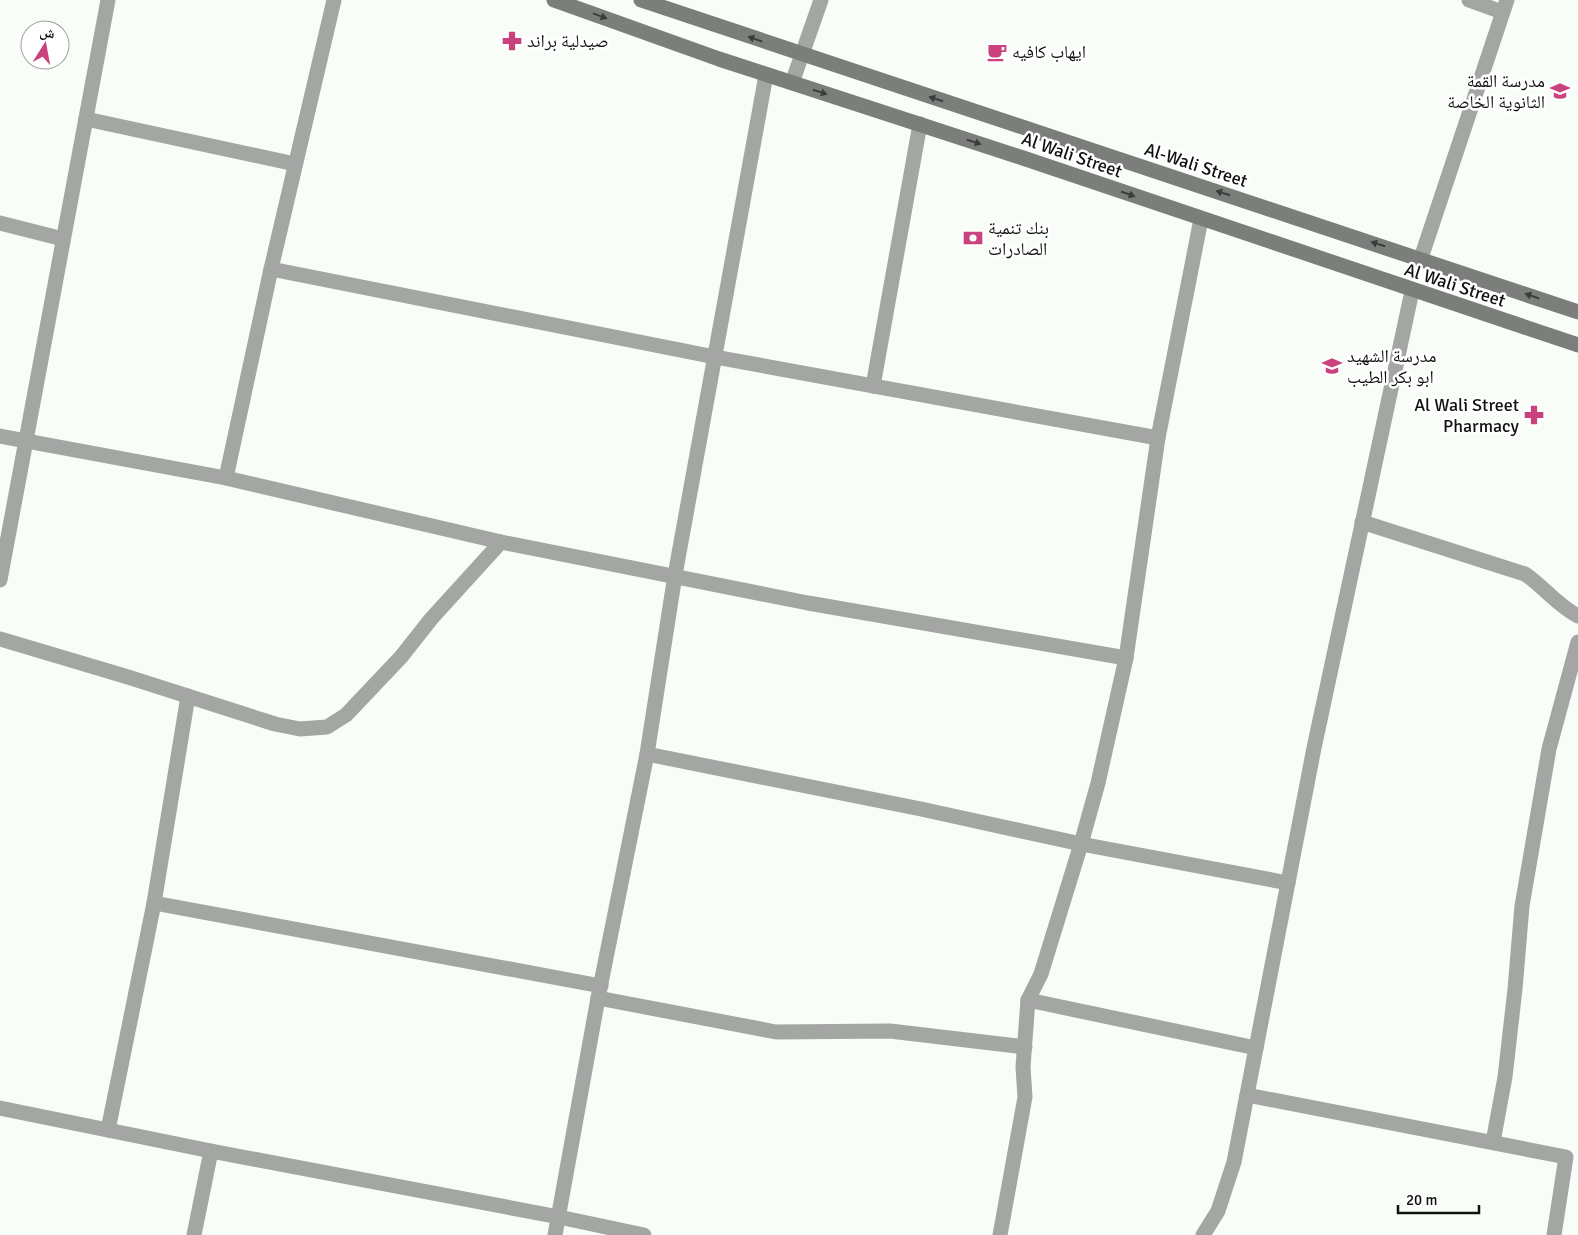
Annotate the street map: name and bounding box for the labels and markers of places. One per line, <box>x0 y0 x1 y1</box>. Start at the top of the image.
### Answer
pharmacy icon: صيدلية براند <box>501 30 523 52</box>
place label: صيدلية براند <box>527 30 609 52</box>
cafe icon: ايهاب كافيه <box>986 41 1008 63</box>
place label: ايهاب كافيه <box>1012 41 1086 63</box>
place label: مدرسة القمة الثانوية الخاصة <box>1447 70 1545 113</box>
school or university icon: مدرسة القمة الثانوية الخاصة <box>1549 80 1571 102</box>
place label: بنك تنمية الصادرات <box>988 217 1049 260</box>
bank icon: بنك تنمية الصادرات <box>962 227 984 249</box>
place label: مدرسة الشهيد ابو بكر الطيب <box>1347 345 1437 388</box>
school or university icon: مدرسة الشهيد ابو بكر الطيب <box>1321 355 1343 377</box>
place label: Al Wali Street Pharmacy <box>1414 394 1520 437</box>
pharmacy icon: Al Wali Street Pharmacy <box>1523 404 1545 426</box>

